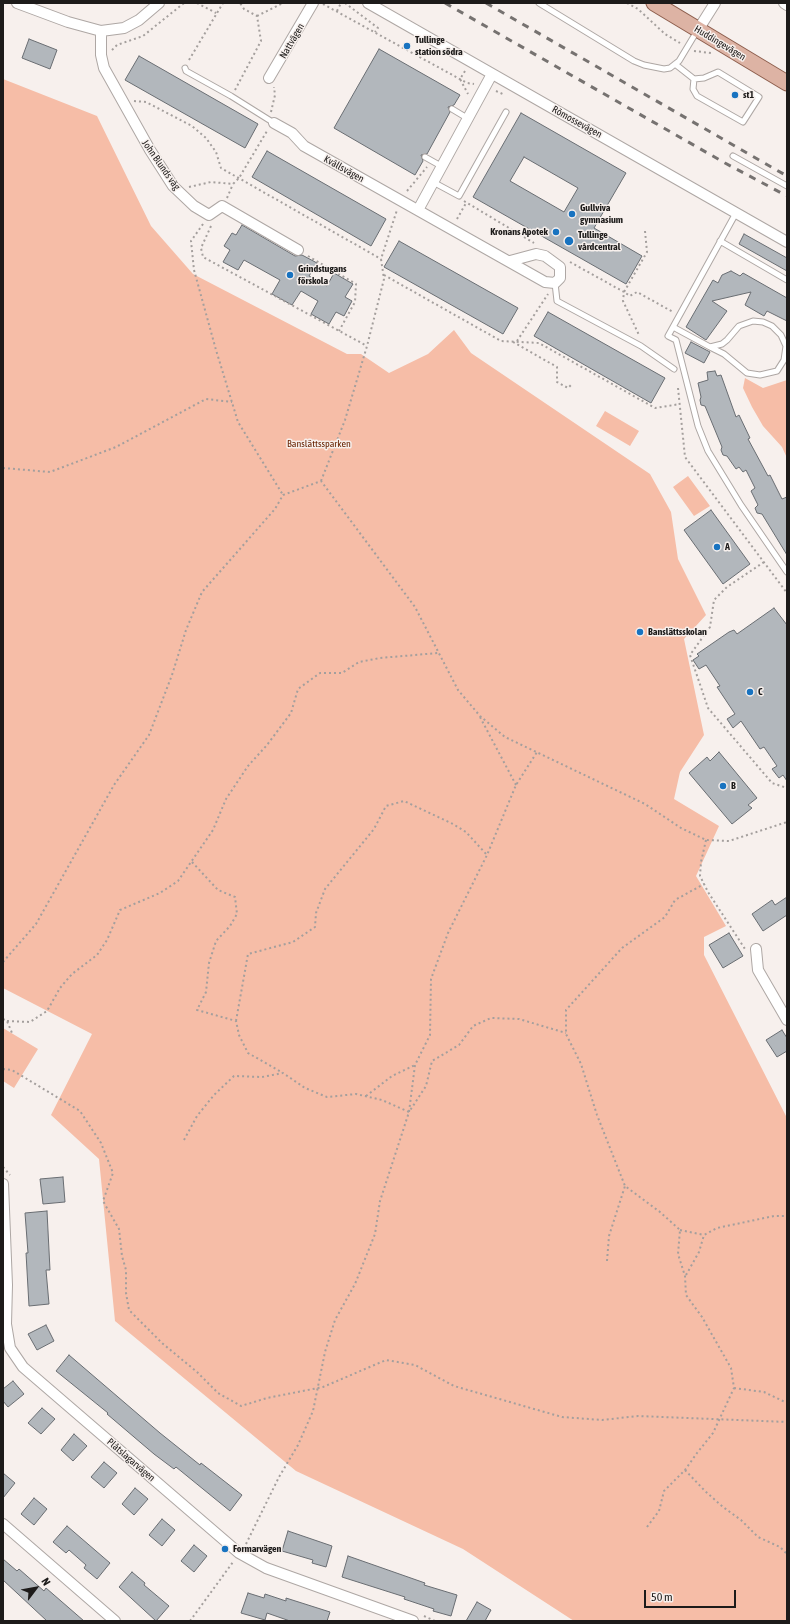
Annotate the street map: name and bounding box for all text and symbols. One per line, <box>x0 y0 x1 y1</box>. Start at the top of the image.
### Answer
street label: Nattvägen <box>277 21 307 61</box>
street label: Huddingevägen <box>692 23 748 63</box>
place label: Tullinge station södra <box>415 34 463 58</box>
marker: Tullinge station södra <box>402 41 412 51</box>
place label: st1 <box>743 89 754 101</box>
marker: st1 <box>730 90 740 100</box>
street label: Römossevägen <box>550 103 604 141</box>
street label: John Blunds väg <box>139 138 183 192</box>
street label: Kvällsvägen <box>322 153 366 185</box>
place label: Gullviva gymnasium <box>580 202 623 226</box>
marker: Gullviva gymnasium <box>567 209 577 219</box>
place label: Kronans Apotek <box>490 226 548 238</box>
marker: Kronans Apotek <box>551 227 561 237</box>
place label: Tullinge vårdcentral <box>578 229 620 252</box>
marker: Tullinge vårdcentral <box>563 235 575 247</box>
place label: Grindstugans förskola <box>298 263 347 286</box>
marker: Grindstugans förskola <box>285 270 295 280</box>
park label: Banslättssparken <box>287 438 351 450</box>
place label: A <box>725 541 730 553</box>
marker: A <box>712 542 722 552</box>
place label: Banslättsskolan <box>648 626 707 638</box>
marker: Banslättsskolan <box>635 627 645 637</box>
place label: C <box>758 686 762 698</box>
marker: C <box>745 687 755 697</box>
place label: B <box>731 780 736 792</box>
marker: B <box>718 781 728 791</box>
street label: Plåtslagarvägen <box>105 1436 157 1484</box>
place label: Formarvägen <box>233 1543 281 1555</box>
marker: Formarvägen <box>220 1544 230 1554</box>
north arrow <box>16 1568 56 1608</box>
text: N <box>39 1576 53 1588</box>
scale bar <box>646 1582 738 1608</box>
text: 50 m <box>651 1590 673 1604</box>

